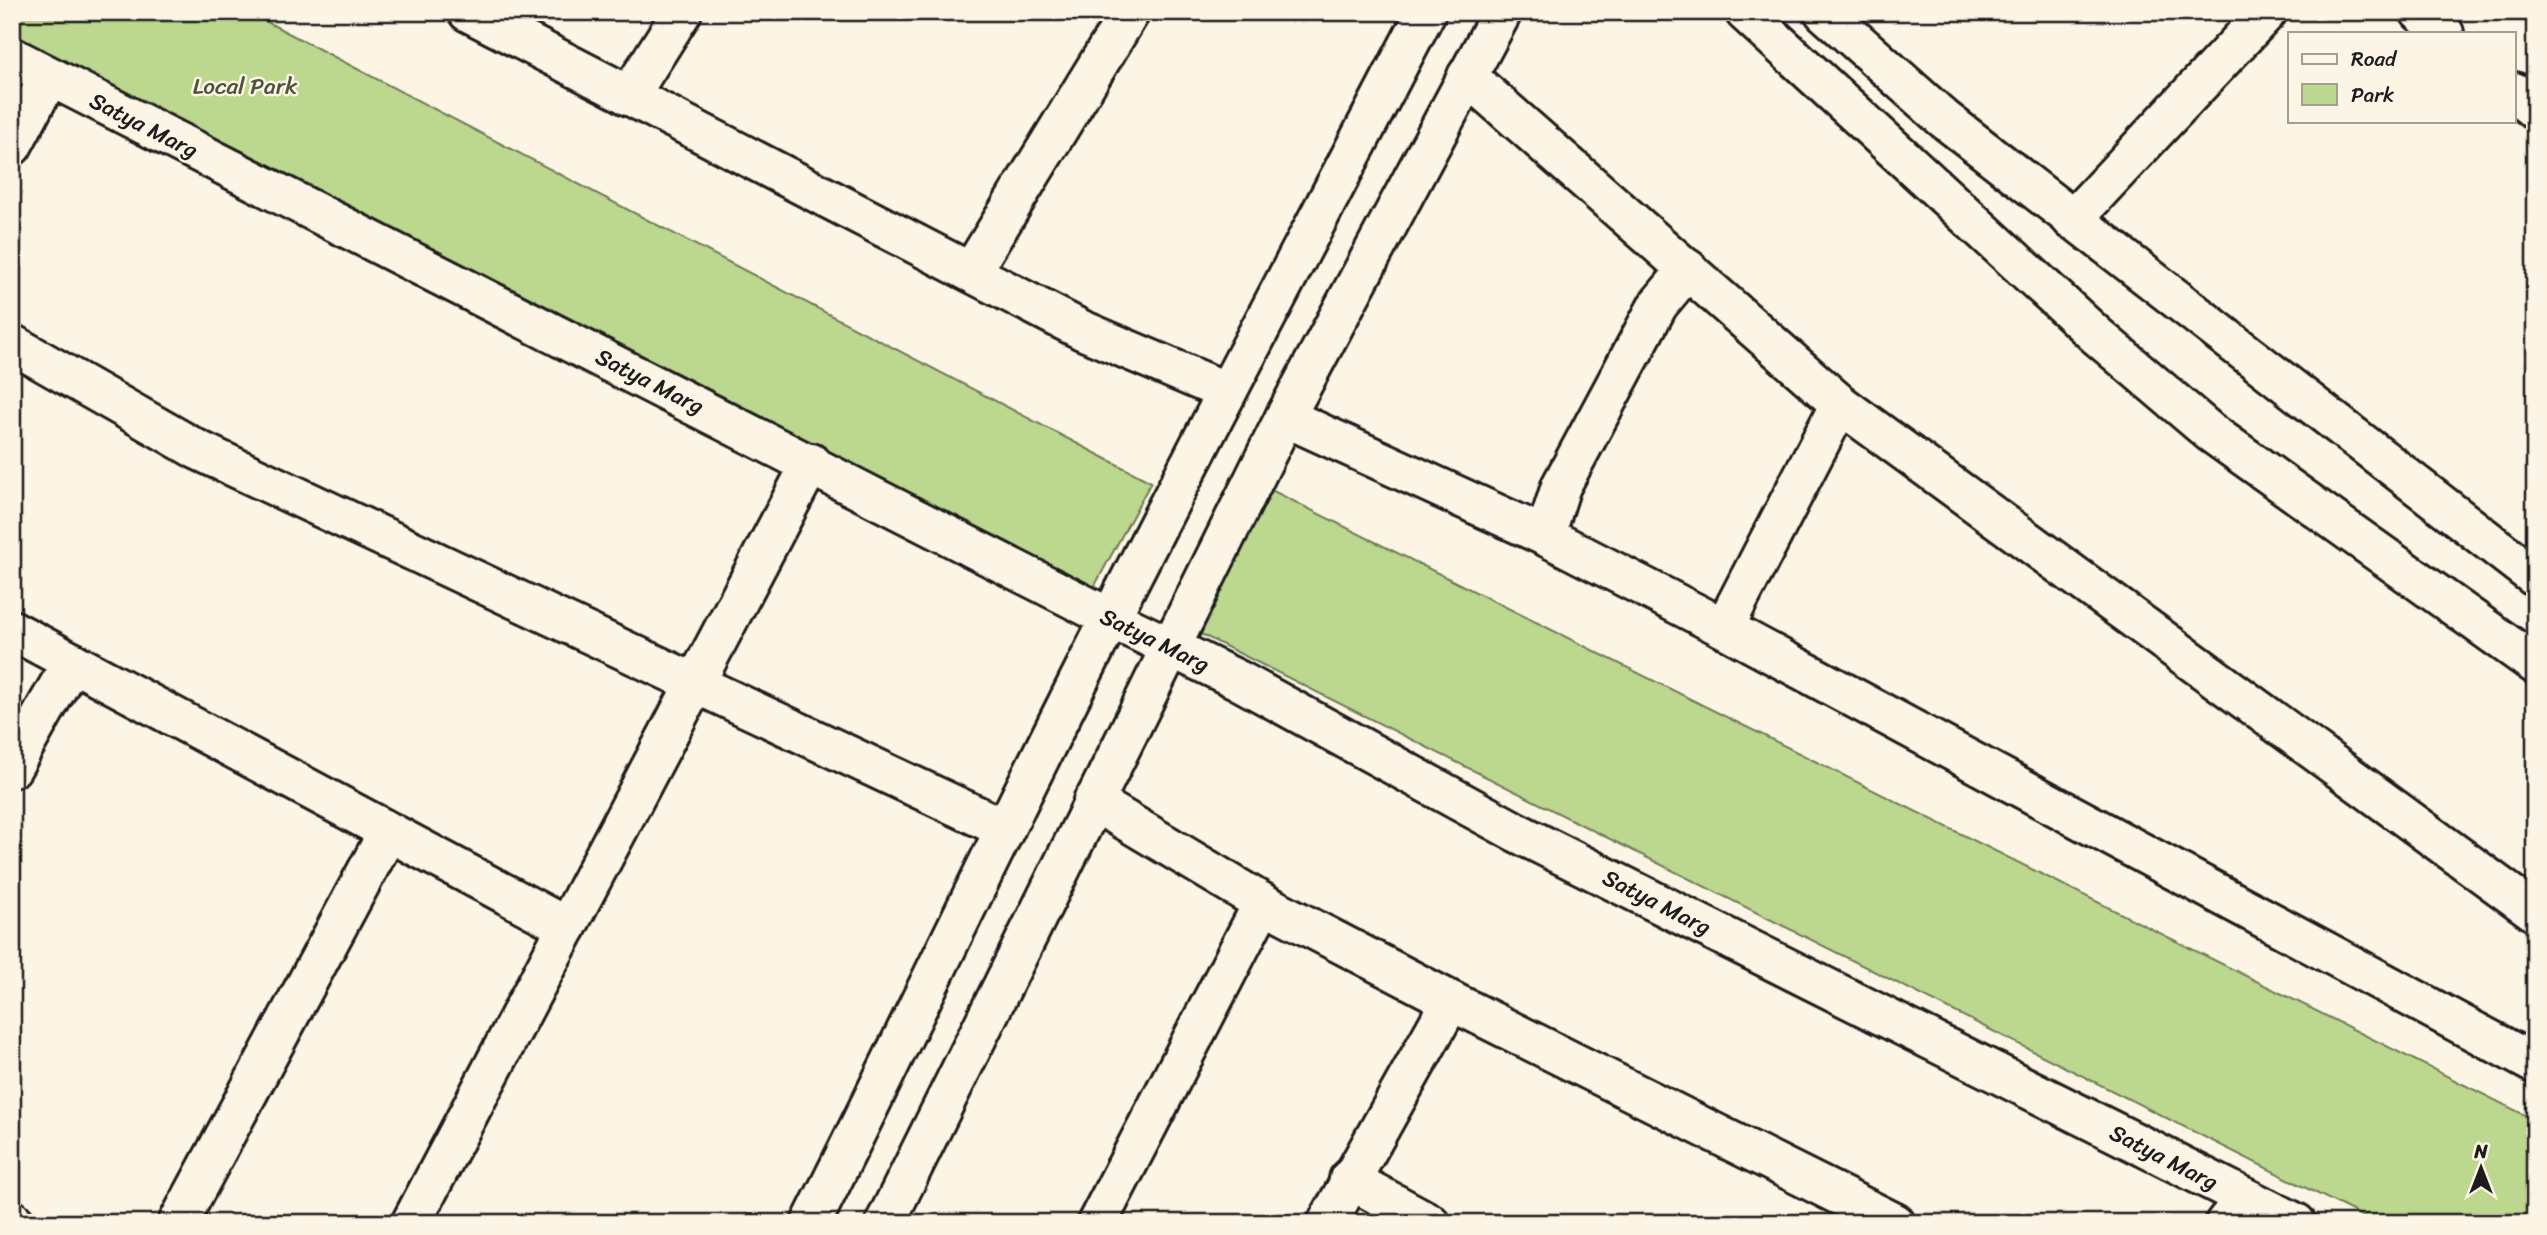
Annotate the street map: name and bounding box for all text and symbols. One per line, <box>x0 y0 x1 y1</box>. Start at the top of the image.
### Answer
legend <box>2288 32 2516 122</box>
text: Road <box>2351 40 2398 78</box>
park label: Local Park <box>193 66 298 107</box>
text: Park <box>2351 76 2394 114</box>
street label: Satya Marg <box>82 80 206 171</box>
street label: Satya Marg <box>588 336 712 427</box>
street label: Satya Marg <box>1093 596 1217 685</box>
street label: Satya Marg <box>1595 857 1719 948</box>
street label: Satya Marg <box>2102 1112 2226 1203</box>
north arrow <box>2446 1134 2516 1204</box>
text: N <box>2473 1135 2488 1168</box>

